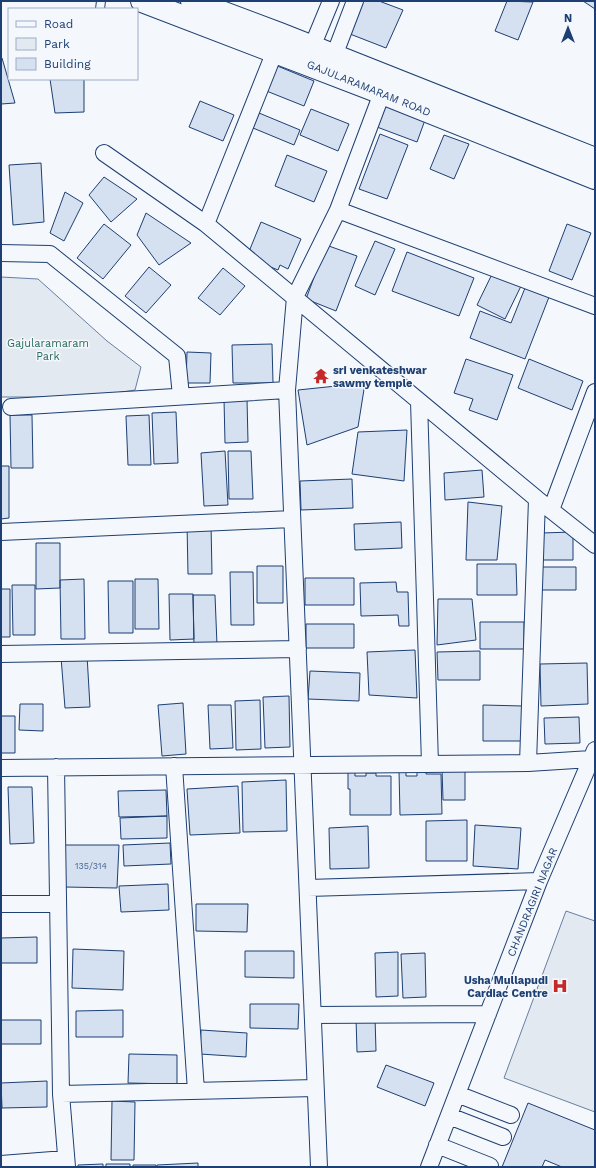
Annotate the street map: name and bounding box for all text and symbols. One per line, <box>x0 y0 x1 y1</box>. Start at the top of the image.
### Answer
legend <box>8 8 138 80</box>
north arrow <box>548 8 588 48</box>
text: N <box>564 12 572 25</box>
text: Road <box>44 17 73 31</box>
text: Park <box>44 37 70 51</box>
text: Building <box>44 57 91 71</box>
street label: GAJULARAMARAM ROAD <box>305 58 433 119</box>
park label: Gajularamaram Park <box>7 337 89 363</box>
place label: sri venkateshwar sawmy temple <box>333 364 427 390</box>
temple icon: sri venkateshwar sawmy temple <box>312 367 330 385</box>
street label: CHANDRAGIRI NAGAR <box>505 846 560 959</box>
house number: 135/314 <box>75 861 108 871</box>
place label: Usha Mullapudi Cardiac Centre <box>464 974 548 1000</box>
hospital icon: Usha Mullapudi Cardiac Centre <box>551 977 569 995</box>

